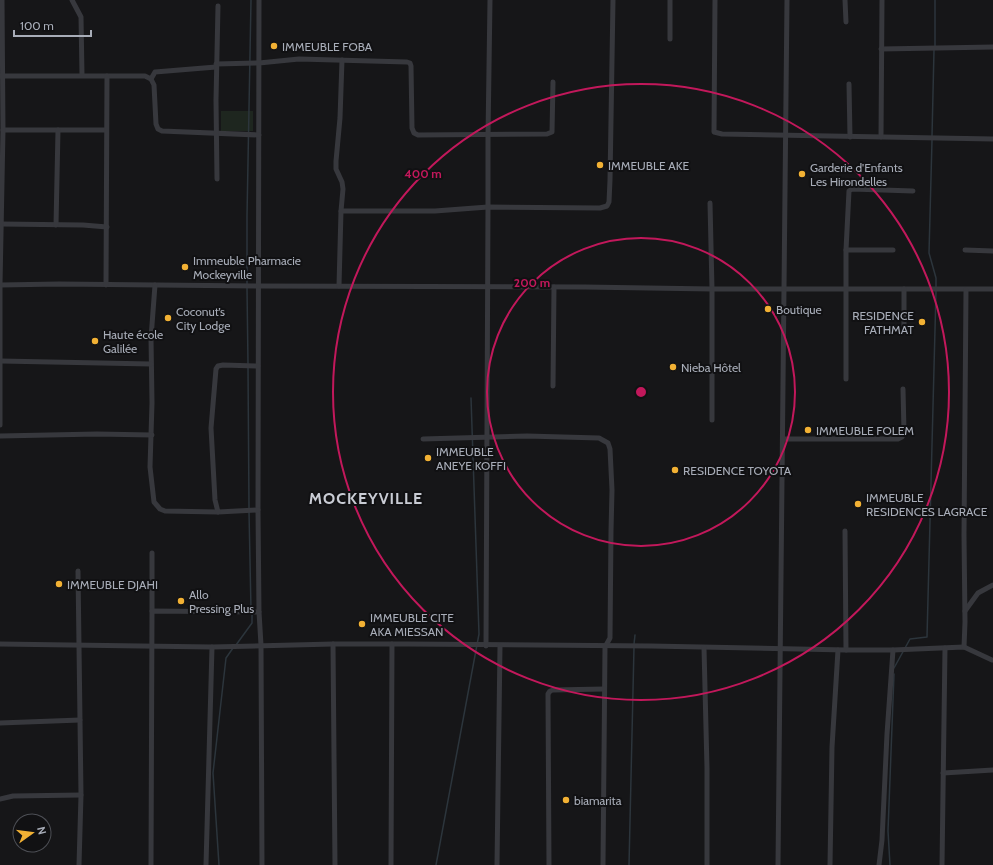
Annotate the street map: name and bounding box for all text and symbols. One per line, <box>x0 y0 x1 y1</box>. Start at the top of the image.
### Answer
scale bar <box>14 12 91 38</box>
text: 100 m <box>20 18 54 33</box>
place label: IMMEUBLE FOBA <box>282 39 373 54</box>
marker: IMMEUBLE FOBA <box>269 41 279 51</box>
place label: IMMEUBLE AKE <box>608 158 689 173</box>
marker: IMMEUBLE AKE <box>595 160 605 170</box>
place label: Garderie d'Enfants Les Hirondelles <box>810 160 903 189</box>
text: 400 m <box>404 166 442 181</box>
marker: Garderie d'Enfants Les Hirondelles <box>797 169 807 179</box>
place label: Immeuble Pharmacie Mockeyville <box>193 253 301 282</box>
marker: Immeuble Pharmacie Mockeyville <box>180 262 190 272</box>
text: 200 m <box>514 275 550 290</box>
place label: Boutique <box>776 302 822 317</box>
place label: Coconut’s City Lodge <box>176 304 230 333</box>
marker: Boutique <box>763 304 773 314</box>
place label: RESIDENCE FATHMAT <box>852 308 915 337</box>
marker: Coconut’s City Lodge <box>163 313 173 323</box>
marker: RESIDENCE FATHMAT <box>917 317 927 327</box>
place label: Haute école Galilée <box>103 327 163 356</box>
marker: Haute école Galilée <box>90 336 100 346</box>
place label: Nieba Hôtel <box>681 360 741 375</box>
marker: Nieba Hôtel <box>668 362 678 372</box>
centre of rings <box>634 385 648 399</box>
place label: IMMEUBLE FOLEM <box>816 423 914 438</box>
marker: IMMEUBLE FOLEM <box>803 425 813 435</box>
place label: IMMEUBLE ANEYE KOFFI <box>436 444 506 473</box>
marker: IMMEUBLE ANEYE KOFFI <box>423 453 433 463</box>
place label: RESIDENCE TOYOTA <box>683 463 792 478</box>
marker: RESIDENCE TOYOTA <box>670 465 680 475</box>
district label: MOCKEYVILLE <box>309 489 423 508</box>
place label: IMMEUBLE RESIDENCES LAGRACE <box>866 490 988 519</box>
marker: IMMEUBLE RESIDENCES LAGRACE <box>853 499 863 509</box>
place label: IMMEUBLE DJAHI <box>67 577 158 592</box>
marker: IMMEUBLE DJAHI <box>54 579 64 589</box>
place label: Allo Pressing Plus <box>189 587 254 616</box>
marker: Allo Pressing Plus <box>176 596 186 606</box>
place label: IMMEUBLE CITE AKA MIESSAN <box>370 610 454 639</box>
marker: IMMEUBLE CITE AKA MIESSAN <box>357 619 367 629</box>
place label: biamarita <box>574 793 622 808</box>
marker: biamarita <box>561 795 571 805</box>
north arrow <box>12 813 52 853</box>
text: N <box>34 825 49 836</box>

